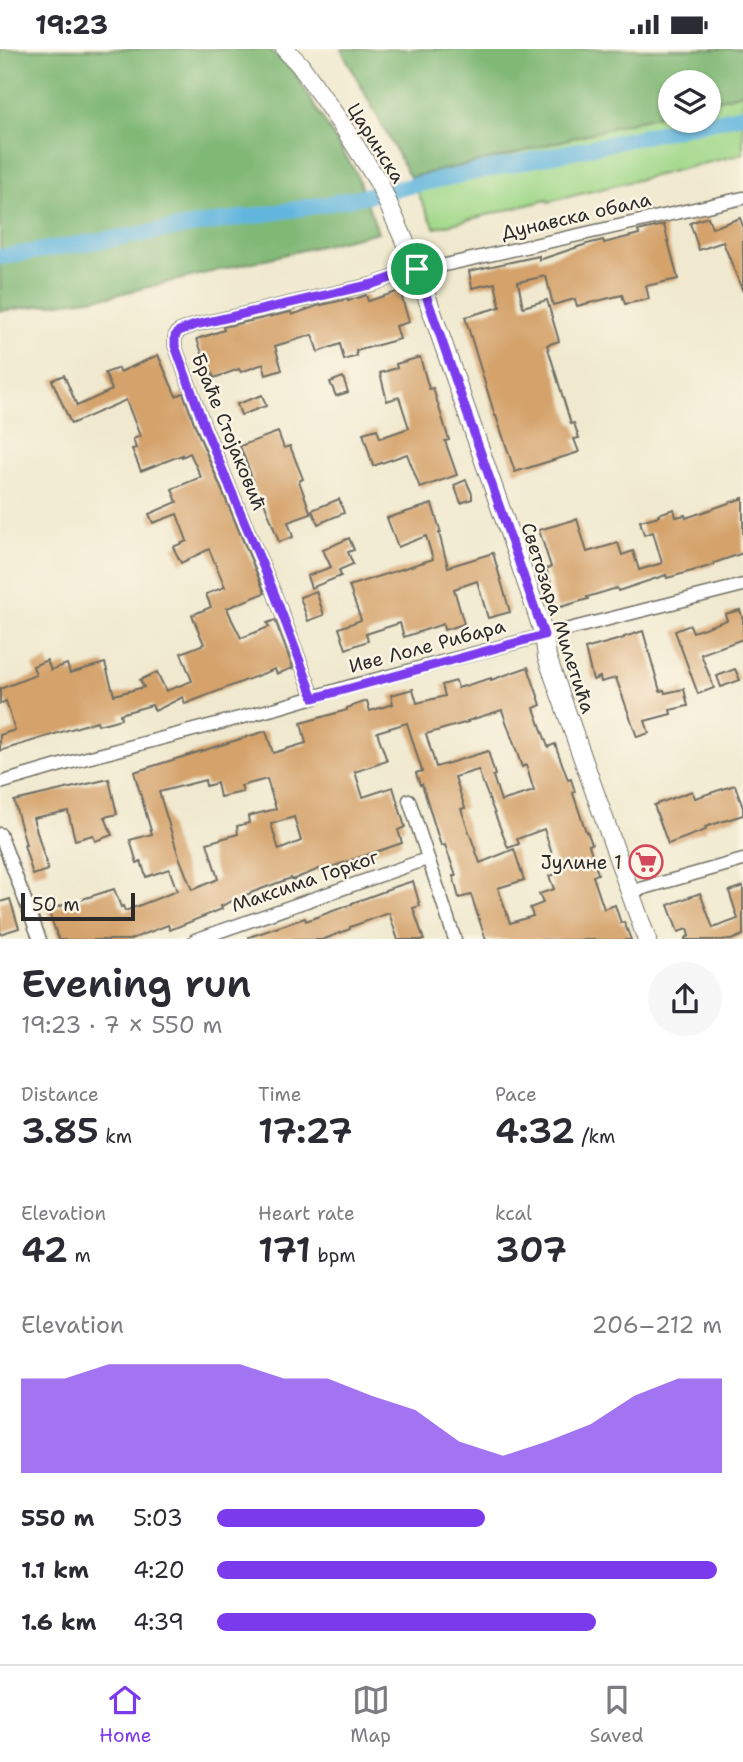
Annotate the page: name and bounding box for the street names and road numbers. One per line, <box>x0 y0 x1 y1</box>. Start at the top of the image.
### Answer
street label: Царинска <box>341 98 411 188</box>
street label: Дунавска обала <box>499 187 653 245</box>
street label: Браће Стојаковић <box>186 350 272 514</box>
street label: Светозара Милетића <box>515 519 601 717</box>
street label: Иве Лоле Рибара <box>346 613 508 679</box>
street label: Максима Горког <box>228 844 382 918</box>

